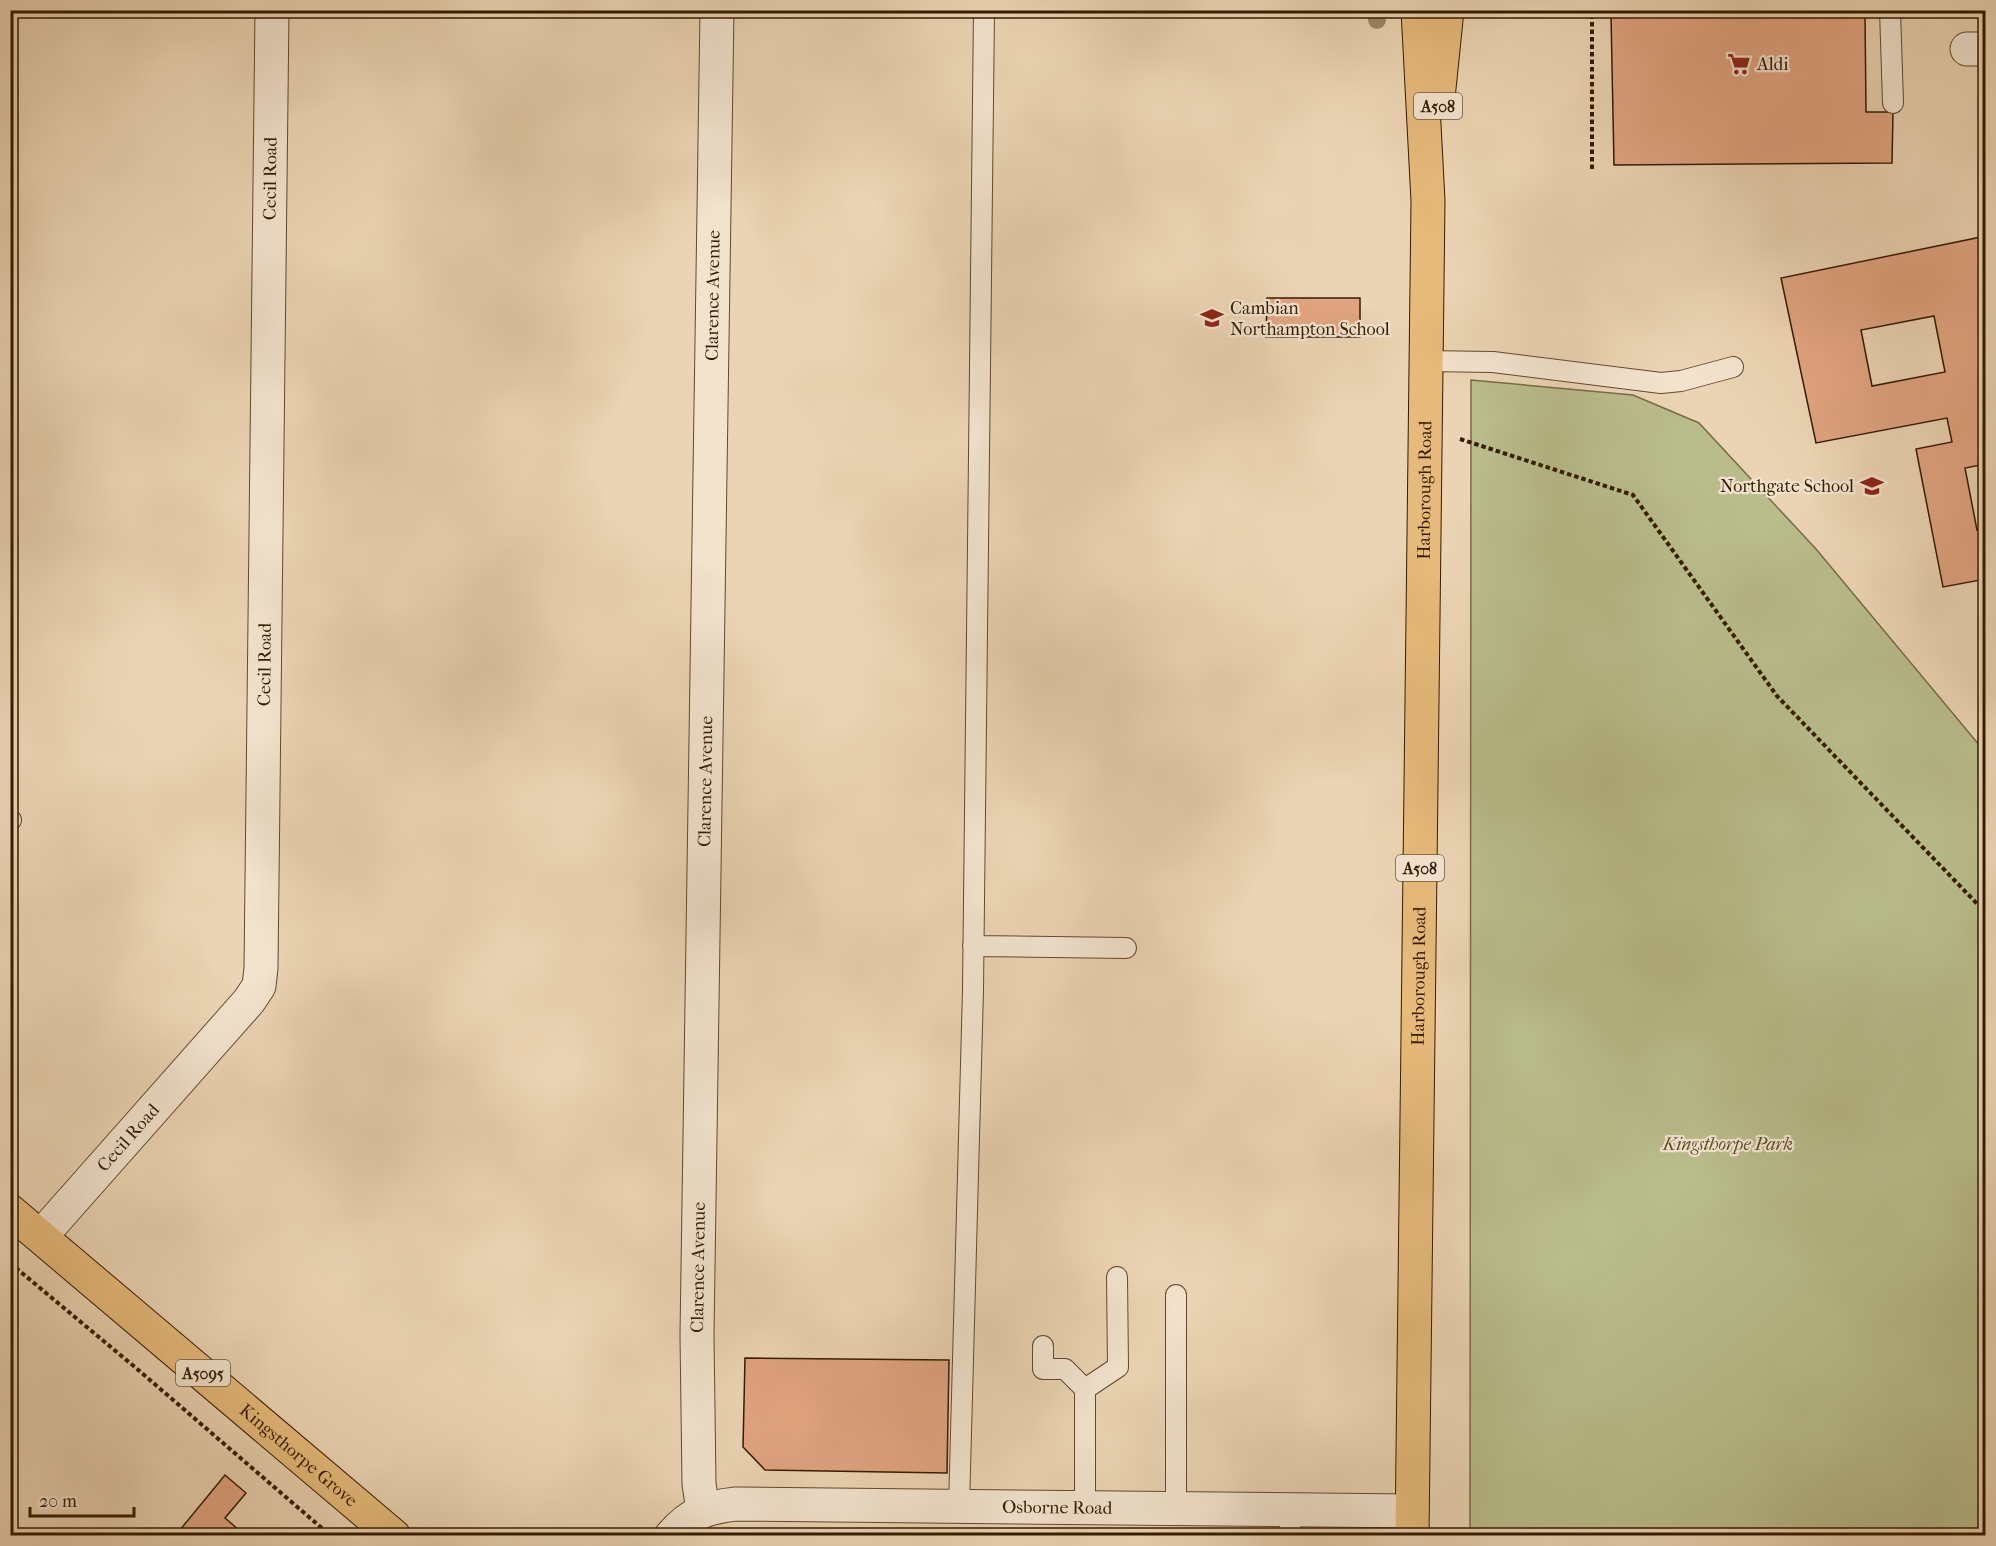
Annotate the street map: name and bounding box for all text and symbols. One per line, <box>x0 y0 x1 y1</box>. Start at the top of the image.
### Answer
supermarket icon: Aldi <box>1726 51 1752 77</box>
place label: Aldi <box>1756 54 1789 75</box>
road number: A508 <box>1414 93 1462 119</box>
street label: Cecil Road <box>260 137 282 220</box>
street label: Clarence Avenue <box>702 230 725 361</box>
place label: Cambian Northampton School <box>1230 298 1390 340</box>
school or university icon: Cambian Northampton School <box>1199 305 1225 331</box>
street label: Harborough Road <box>1414 420 1436 560</box>
school or university icon: Northgate School <box>1859 473 1885 499</box>
place label: Northgate School <box>1720 476 1854 497</box>
street label: Cecil Road <box>254 623 276 706</box>
street label: Clarence Avenue <box>694 716 717 847</box>
road number: A508 <box>1396 855 1444 881</box>
street label: Harborough Road <box>1408 906 1431 1046</box>
street label: Cecil Road <box>93 1100 164 1176</box>
park label: Kingsthorpe Park <box>1661 1134 1793 1155</box>
street label: Clarence Avenue <box>687 1202 710 1333</box>
road number: A5095 <box>176 1360 230 1386</box>
street label: Kingsthorpe Grove <box>235 1400 362 1511</box>
scale bar <box>30 1480 134 1518</box>
text: 20 m <box>39 1491 77 1512</box>
street label: Osborne Road <box>1002 1497 1113 1519</box>

